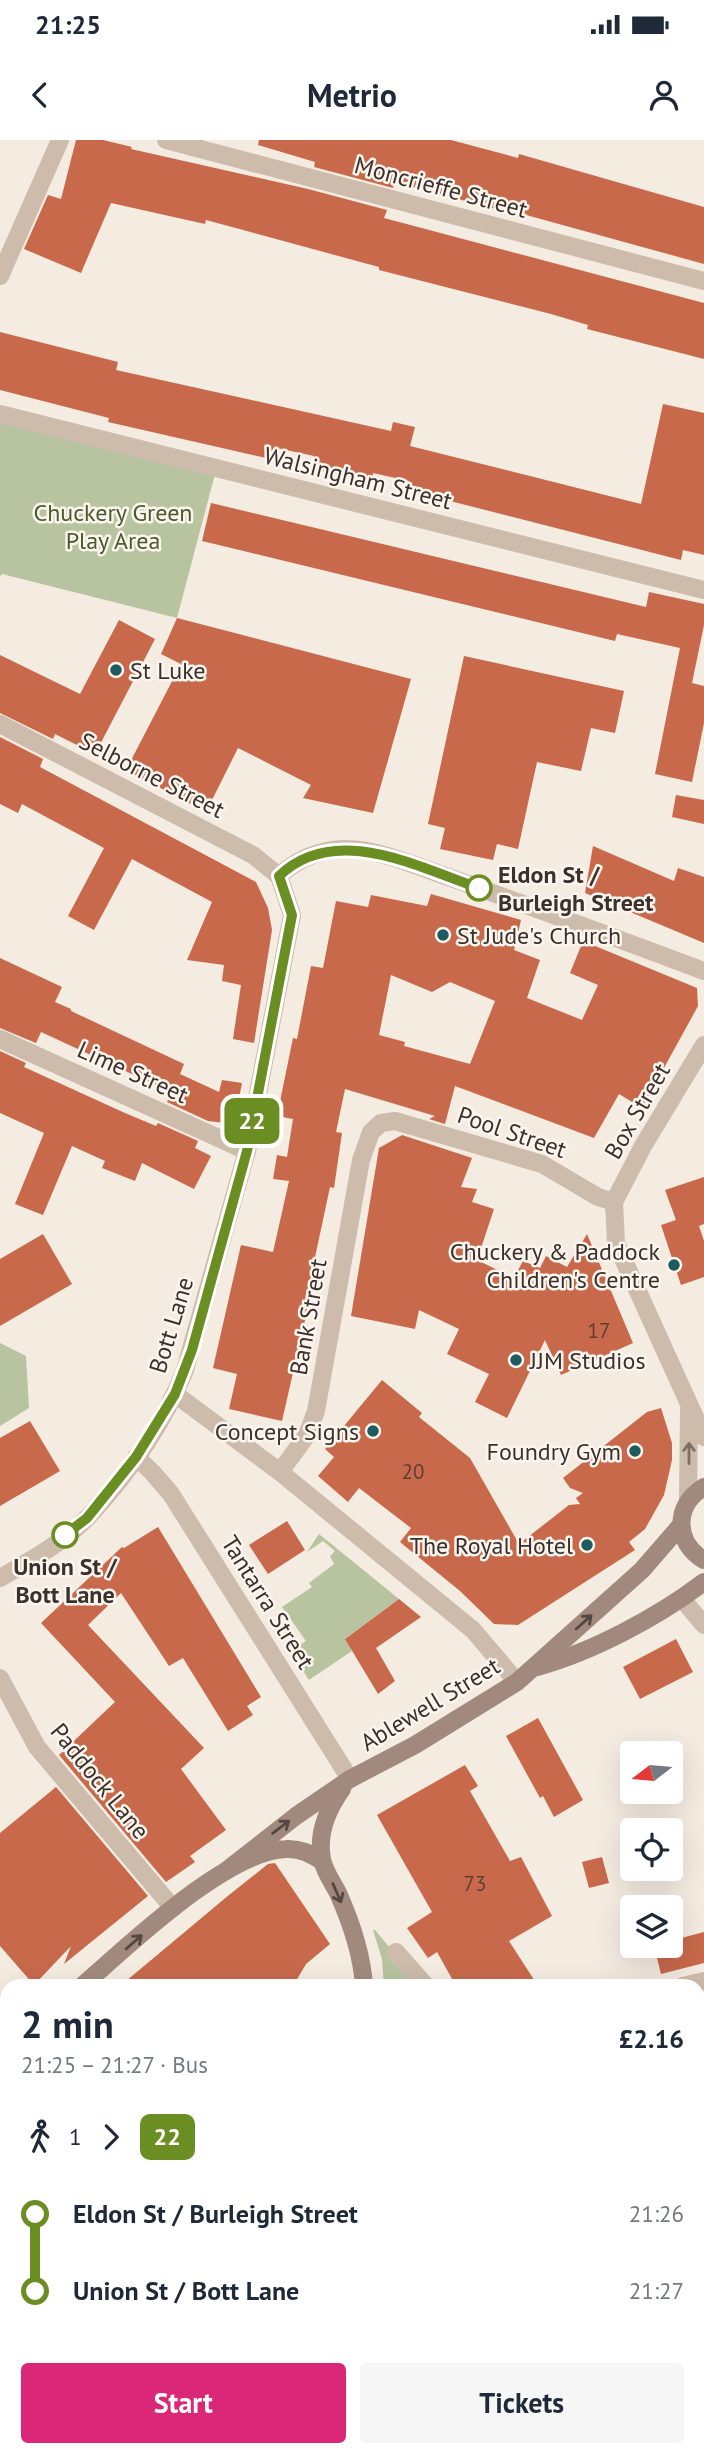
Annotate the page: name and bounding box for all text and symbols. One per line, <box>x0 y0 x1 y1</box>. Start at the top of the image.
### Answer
text: 21:25 <box>35 8 101 41</box>
text: Metrio <box>307 74 397 116</box>
icon: back <box>21 76 59 114</box>
icon: person <box>645 76 683 114</box>
street label: Moncrieffe Street <box>351 149 531 225</box>
street label: Walsingham Street <box>261 440 455 516</box>
park label: Chuckery Green Play Area <box>34 497 192 556</box>
place label: St Luke <box>130 655 206 686</box>
marker: St Luke <box>108 662 124 678</box>
street label: Selborne Street <box>74 725 230 825</box>
place label: Eldon St / Burleigh Street <box>498 859 654 918</box>
marker: Eldon St / Burleigh Street <box>466 875 492 901</box>
place label: St Jude's Church <box>457 920 621 951</box>
marker: St Jude's Church <box>435 927 451 943</box>
street label: Lime Street <box>73 1034 193 1110</box>
street label: Box Street <box>597 1057 677 1165</box>
line badge: 22 <box>220 1098 284 1144</box>
street label: Pool Street <box>454 1099 570 1165</box>
text: 22 <box>238 1105 266 1136</box>
place label: Chuckery & Paddock Children's Centre <box>450 1236 661 1295</box>
street label: Bank Street <box>283 1256 333 1378</box>
marker: Chuckery & Paddock Children's Centre <box>666 1257 682 1273</box>
street label: Bott Lane <box>142 1273 200 1377</box>
house number: 17 <box>588 1317 610 1344</box>
place label: JJM Studios <box>529 1345 646 1376</box>
marker: JJM Studios <box>508 1352 524 1368</box>
place label: Concept Signs <box>215 1416 359 1447</box>
marker: Concept Signs <box>365 1423 381 1439</box>
place label: Foundry Gym <box>487 1436 621 1467</box>
one-way arrow <box>682 1442 695 1465</box>
marker: Foundry Gym <box>627 1443 643 1459</box>
house number: 20 <box>402 1458 424 1485</box>
marker: Union St / Bott Lane <box>52 1522 78 1548</box>
street label: Tantarra Street <box>215 1529 321 1675</box>
place label: The Royal Hotel <box>410 1530 573 1561</box>
marker: The Royal Hotel <box>579 1537 595 1553</box>
place label: Union St / Bott Lane <box>13 1551 118 1610</box>
one-way arrow <box>575 1614 593 1630</box>
street label: Ablewell Street <box>355 1650 505 1758</box>
street label: Paddock Lane <box>44 1717 156 1845</box>
north arrow <box>620 1741 682 1804</box>
map controls <box>620 1741 683 1958</box>
button: locate <box>620 1818 683 1881</box>
one-way arrow <box>271 1820 289 1835</box>
house number: 73 <box>464 1870 486 1897</box>
one-way arrow <box>331 1882 344 1903</box>
button: layers <box>620 1895 683 1958</box>
one-way arrow <box>125 1934 143 1950</box>
text: 2 min <box>21 1999 114 2048</box>
text: £2.16 <box>619 2022 684 2055</box>
text: 21:25 – 21:27 · Bus <box>21 2050 208 2079</box>
icon: walk <box>21 2118 59 2156</box>
icon: forward <box>92 2118 130 2156</box>
text: 22 <box>154 2121 181 2152</box>
text: 1 <box>69 2122 82 2151</box>
text: Eldon St / Burleigh Street <box>73 2197 358 2230</box>
text: 21:26 <box>629 2199 684 2228</box>
text: Union St / Bott Lane <box>73 2274 299 2307</box>
text: 21:27 <box>629 2276 684 2305</box>
button: Start <box>21 2363 346 2443</box>
button: Tickets <box>360 2363 684 2443</box>

